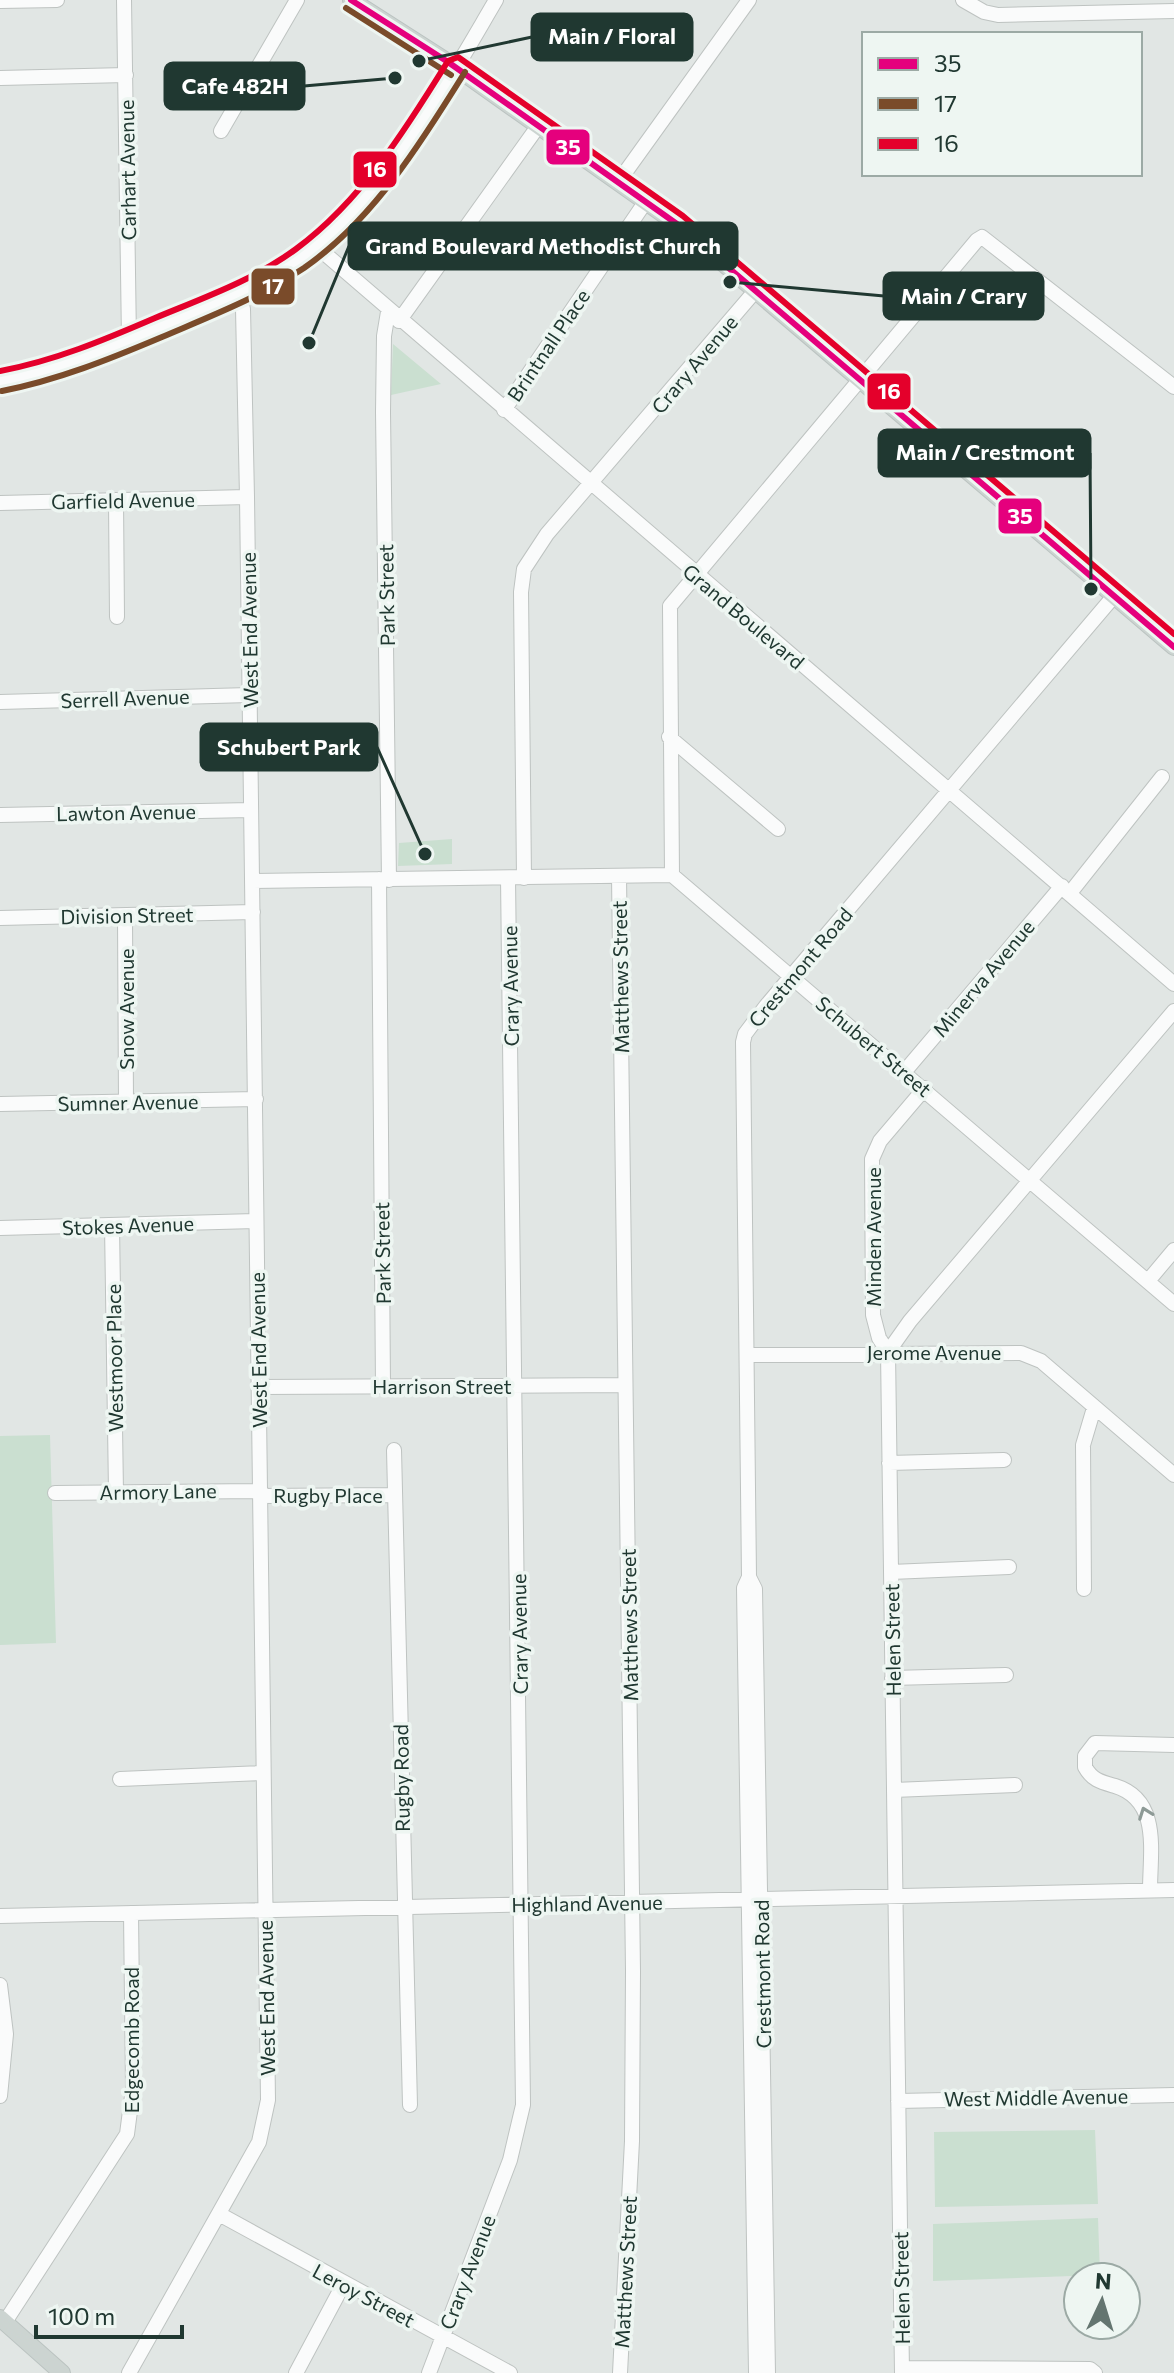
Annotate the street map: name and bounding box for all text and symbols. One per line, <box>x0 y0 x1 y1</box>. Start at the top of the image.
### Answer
callout: Main / Floral <box>532 14 692 60</box>
text: Main / Floral <box>548 22 676 49</box>
legend <box>862 32 1142 176</box>
text: 35 <box>934 48 961 77</box>
callout: Cafe 482H <box>165 63 304 109</box>
text: Cafe 482H <box>181 72 289 99</box>
text: 17 <box>934 88 957 117</box>
street label: Carhart Avenue <box>114 99 140 241</box>
line badge: 35 <box>545 128 591 166</box>
text: 16 <box>934 128 959 157</box>
text: 35 <box>555 133 581 160</box>
line badge: 16 <box>352 150 398 189</box>
text: 16 <box>363 155 387 182</box>
callout: Grand Boulevard Methodist Church <box>349 223 737 269</box>
text: Grand Boulevard Methodist Church <box>365 232 721 259</box>
line badge: 17 <box>250 267 296 306</box>
text: 17 <box>262 272 284 299</box>
callout: Main / Crary <box>884 273 1043 319</box>
text: Main / Crary <box>901 282 1027 309</box>
street label: Brintnall Place <box>502 284 594 406</box>
street label: Crary Avenue <box>646 310 742 418</box>
line badge: 16 <box>866 372 912 411</box>
text: 16 <box>877 377 901 404</box>
callout: Main / Crestmont <box>879 430 1090 476</box>
text: Main / Crestmont <box>896 438 1074 465</box>
street label: Garfield Avenue <box>51 487 195 513</box>
line badge: 35 <box>997 497 1043 535</box>
text: 35 <box>1007 502 1033 529</box>
street label: Park Street <box>373 544 399 646</box>
street label: West End Avenue <box>236 552 262 708</box>
street label: Grand Boulevard <box>678 558 810 674</box>
street label: Serrell Avenue <box>60 684 190 712</box>
callout: Schubert Park <box>201 724 377 770</box>
text: Schubert Park <box>217 733 361 760</box>
street label: Lawton Avenue <box>56 799 196 825</box>
street label: Matthews Street <box>607 900 633 1054</box>
street label: Division Street <box>60 902 194 928</box>
street label: Crestmont Road <box>743 902 857 1032</box>
street label: Minerva Avenue <box>927 915 1039 1041</box>
street label: Crary Avenue <box>497 925 523 1047</box>
street label: Snow Avenue <box>114 948 138 1070</box>
street label: Schubert Street <box>811 991 937 1101</box>
street label: Sumner Avenue <box>57 1089 199 1115</box>
street label: Minden Avenue <box>861 1167 885 1307</box>
street label: Park Street <box>369 1202 395 1304</box>
street label: Stokes Avenue <box>62 1211 194 1239</box>
street label: West End Avenue <box>245 1272 271 1428</box>
street label: Westmoor Place <box>101 1284 127 1432</box>
street label: Jerome Avenue <box>867 1340 1001 1364</box>
street label: Harrison Street <box>372 1374 512 1398</box>
street label: Armory Lane <box>99 1478 217 1504</box>
street label: Rugby Place <box>273 1483 383 1507</box>
street label: Matthews Street <box>616 1548 642 1702</box>
street label: Crary Avenue <box>506 1573 532 1695</box>
street label: Helen Street <box>879 1583 905 1697</box>
street label: Rugby Road <box>388 1724 414 1832</box>
one-way arrow <box>1139 1807 1155 1821</box>
street label: Highland Avenue <box>511 1890 663 1916</box>
street label: Crestmont Road <box>749 1899 775 2049</box>
street label: West End Avenue <box>253 1920 279 2076</box>
street label: Edgecomb Road <box>119 1967 143 2113</box>
street label: West Middle Avenue <box>944 2083 1128 2111</box>
street label: Matthews Street <box>609 2195 641 2349</box>
street label: Crary Avenue <box>434 2211 500 2333</box>
street label: Helen Street <box>888 2231 914 2345</box>
street label: Leroy Street <box>309 2258 419 2332</box>
north arrow <box>1062 2261 1142 2341</box>
text: N <box>1094 2267 1113 2295</box>
scale bar <box>36 2289 182 2339</box>
text: 100 m <box>48 2301 115 2330</box>

